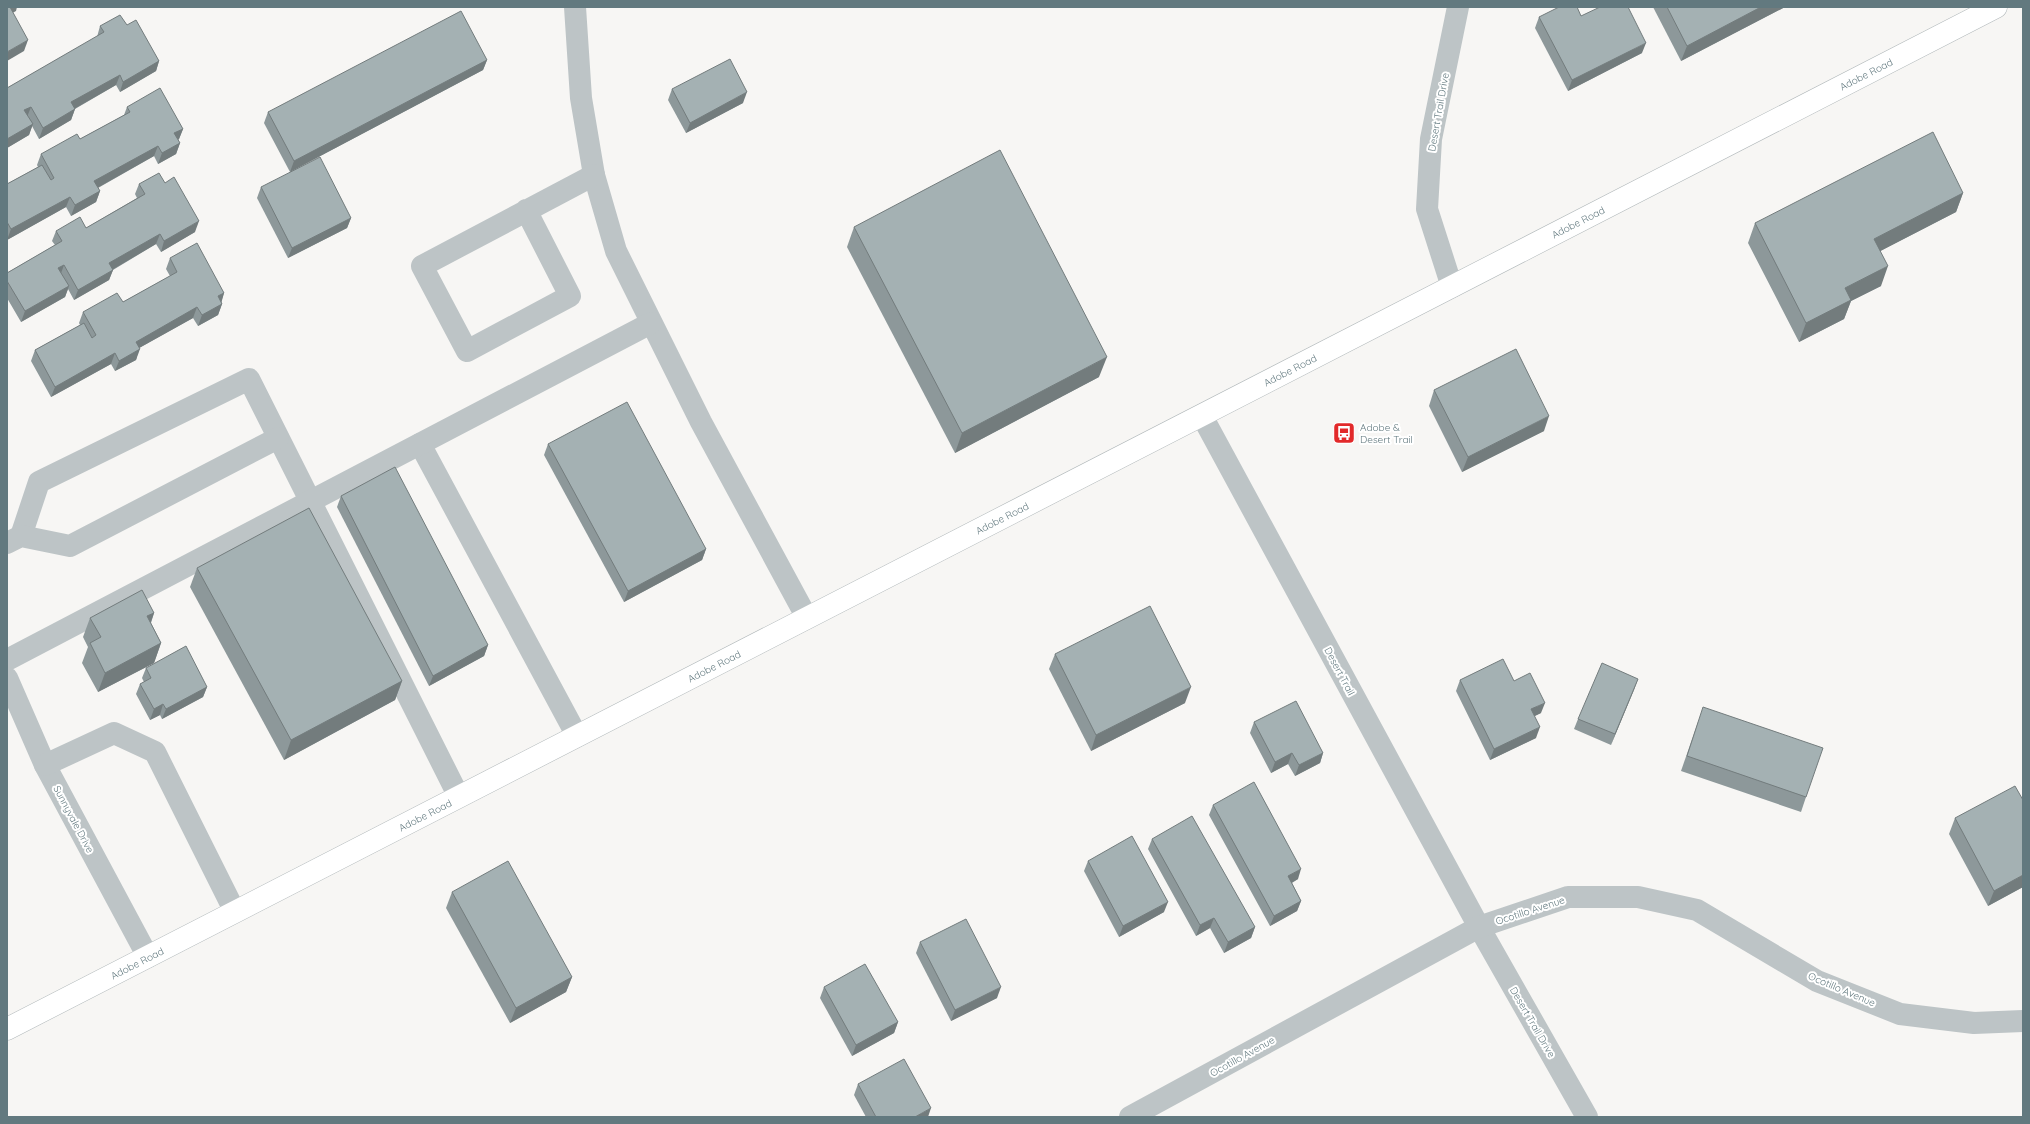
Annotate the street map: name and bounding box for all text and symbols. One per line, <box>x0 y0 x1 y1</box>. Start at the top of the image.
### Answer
street label: Adobe Road <box>1838 56 1895 93</box>
street label: Desert Trail Drive <box>1425 71 1452 152</box>
street label: Adobe Road <box>1550 204 1607 241</box>
street label: Adobe Road <box>1262 352 1319 389</box>
bus stop icon: Adobe & Desert Trail <box>1331 420 1357 446</box>
place label: Adobe & Desert Trail <box>1360 421 1413 446</box>
street label: Adobe Road <box>974 500 1031 537</box>
street label: Desert Trail <box>1321 645 1358 698</box>
street label: Adobe Road <box>686 648 743 685</box>
street label: Sunnyvale Drive <box>50 783 97 855</box>
street label: Adobe Road <box>397 797 454 834</box>
street label: Ocotillo Avenue <box>1494 893 1567 928</box>
street label: Adobe Road <box>109 945 166 982</box>
street label: Ocotillo Avenue <box>1806 969 1878 1010</box>
street label: Desert Trail Drive <box>1507 984 1558 1060</box>
street label: Ocotillo Avenue <box>1208 1033 1277 1080</box>

